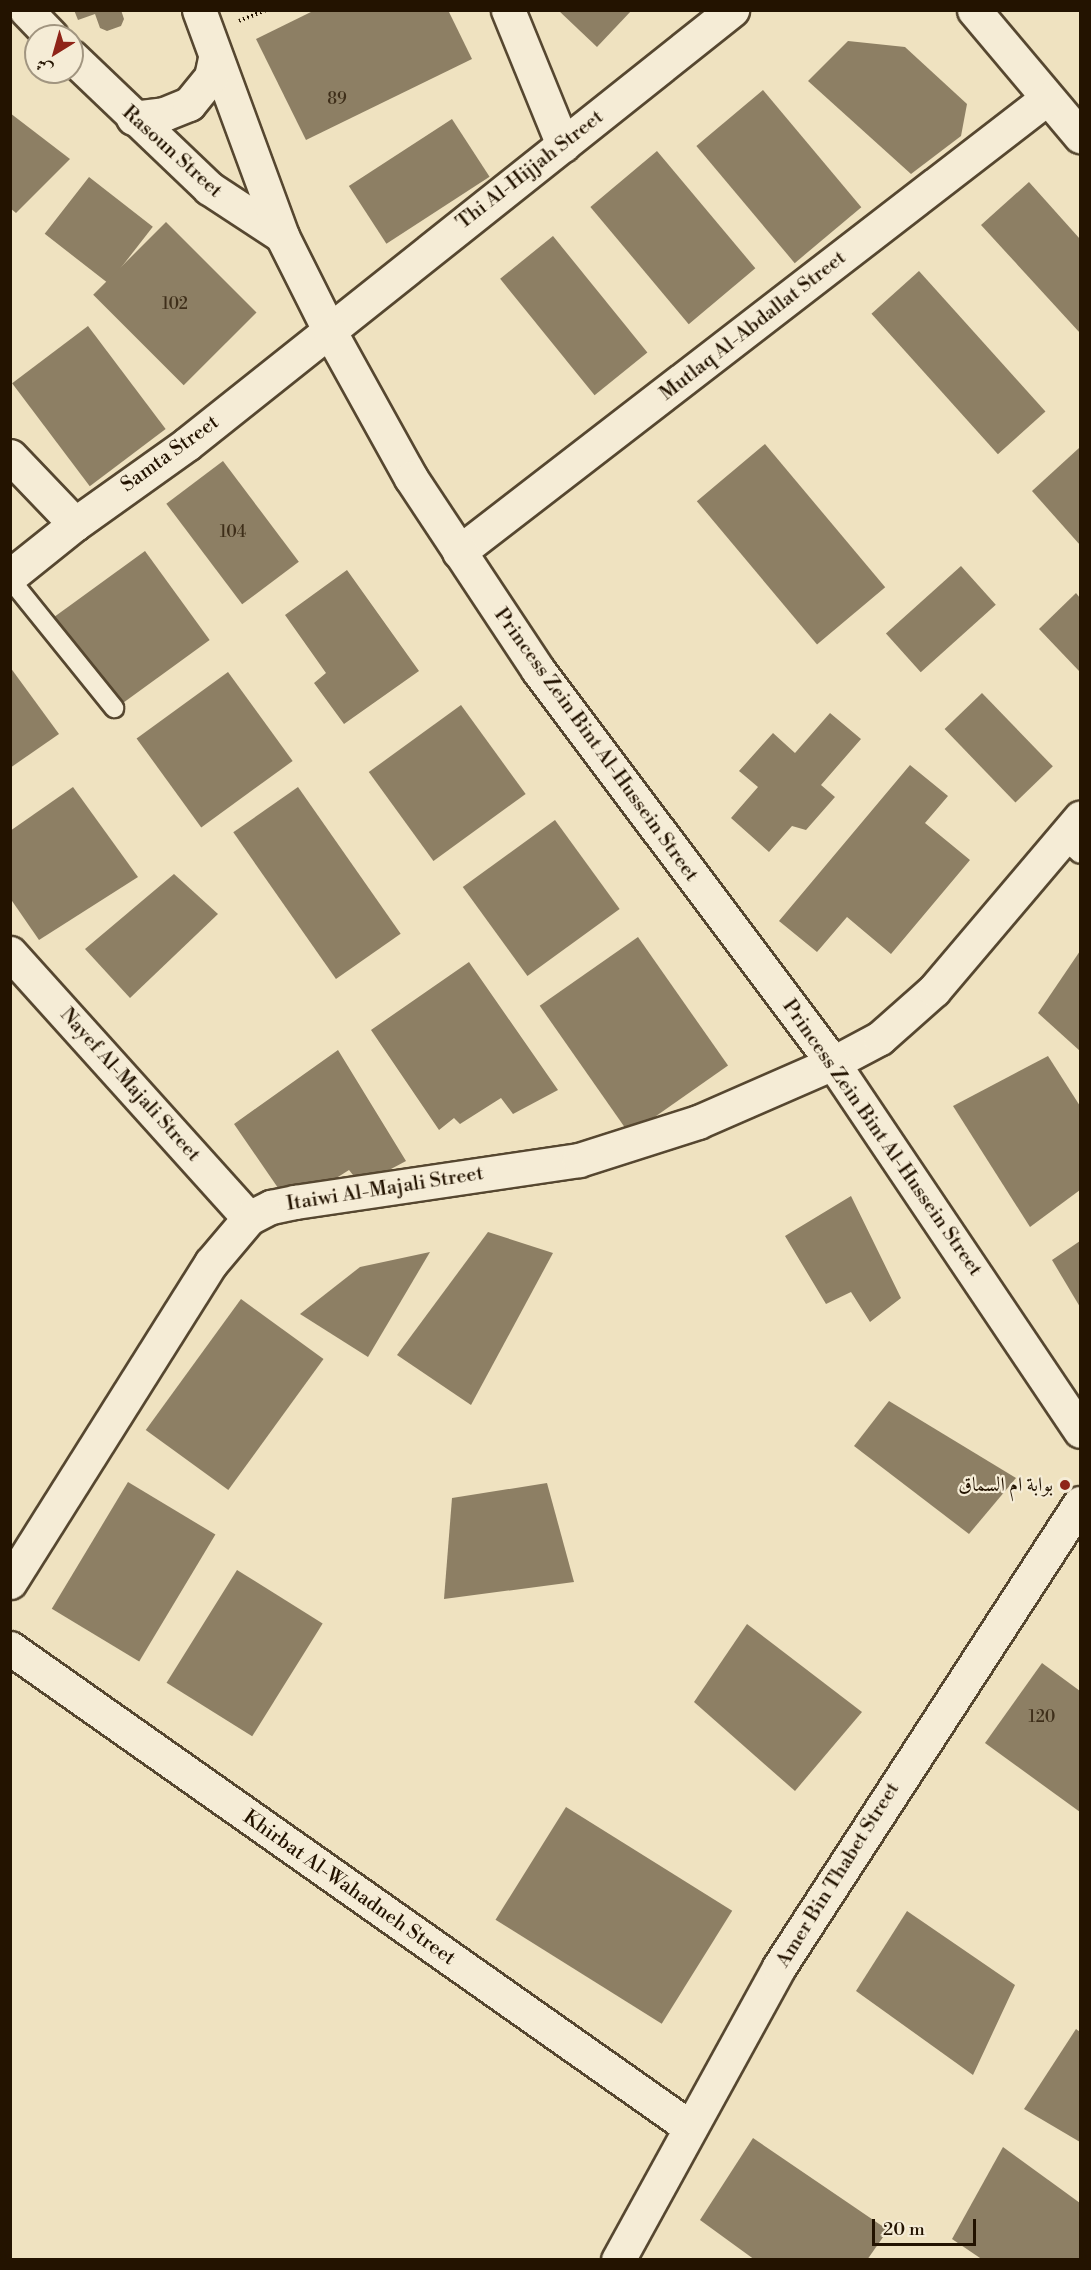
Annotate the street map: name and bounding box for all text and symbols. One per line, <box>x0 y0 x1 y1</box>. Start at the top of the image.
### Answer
north arrow <box>24 24 84 84</box>
text: ش <box>32 54 57 80</box>
house number: 89 <box>327 89 347 109</box>
street label: Rasoun Street <box>117 101 227 203</box>
street label: Thi Al-Hijjah Street <box>452 105 608 235</box>
street label: Mutlaq Al-Abdallat Street <box>655 246 851 406</box>
house number: 102 <box>162 294 188 314</box>
street label: Samta Street <box>116 410 224 498</box>
house number: 104 <box>220 522 246 542</box>
street label: Princess Zein Bint Al-Hussein Street <box>489 604 703 886</box>
street label: Princess Zein Bint Al-Hussein Street <box>777 995 987 1281</box>
street label: Nayef Al-Majali Street <box>55 1003 205 1167</box>
street label: Itaiwi Al-Majali Street <box>285 1162 485 1216</box>
place label: بوابة ام السماق <box>958 1473 1053 1497</box>
marker: بوابة ام السماق <box>1058 1478 1072 1492</box>
house number: 120 <box>1029 1707 1055 1727</box>
street label: Amer Bin Thabet Street <box>771 1778 905 1972</box>
street label: Khirbat Al-Wahadneh Street <box>238 1805 460 1971</box>
scale bar <box>875 2207 978 2245</box>
text: 20 m <box>883 2218 925 2241</box>

